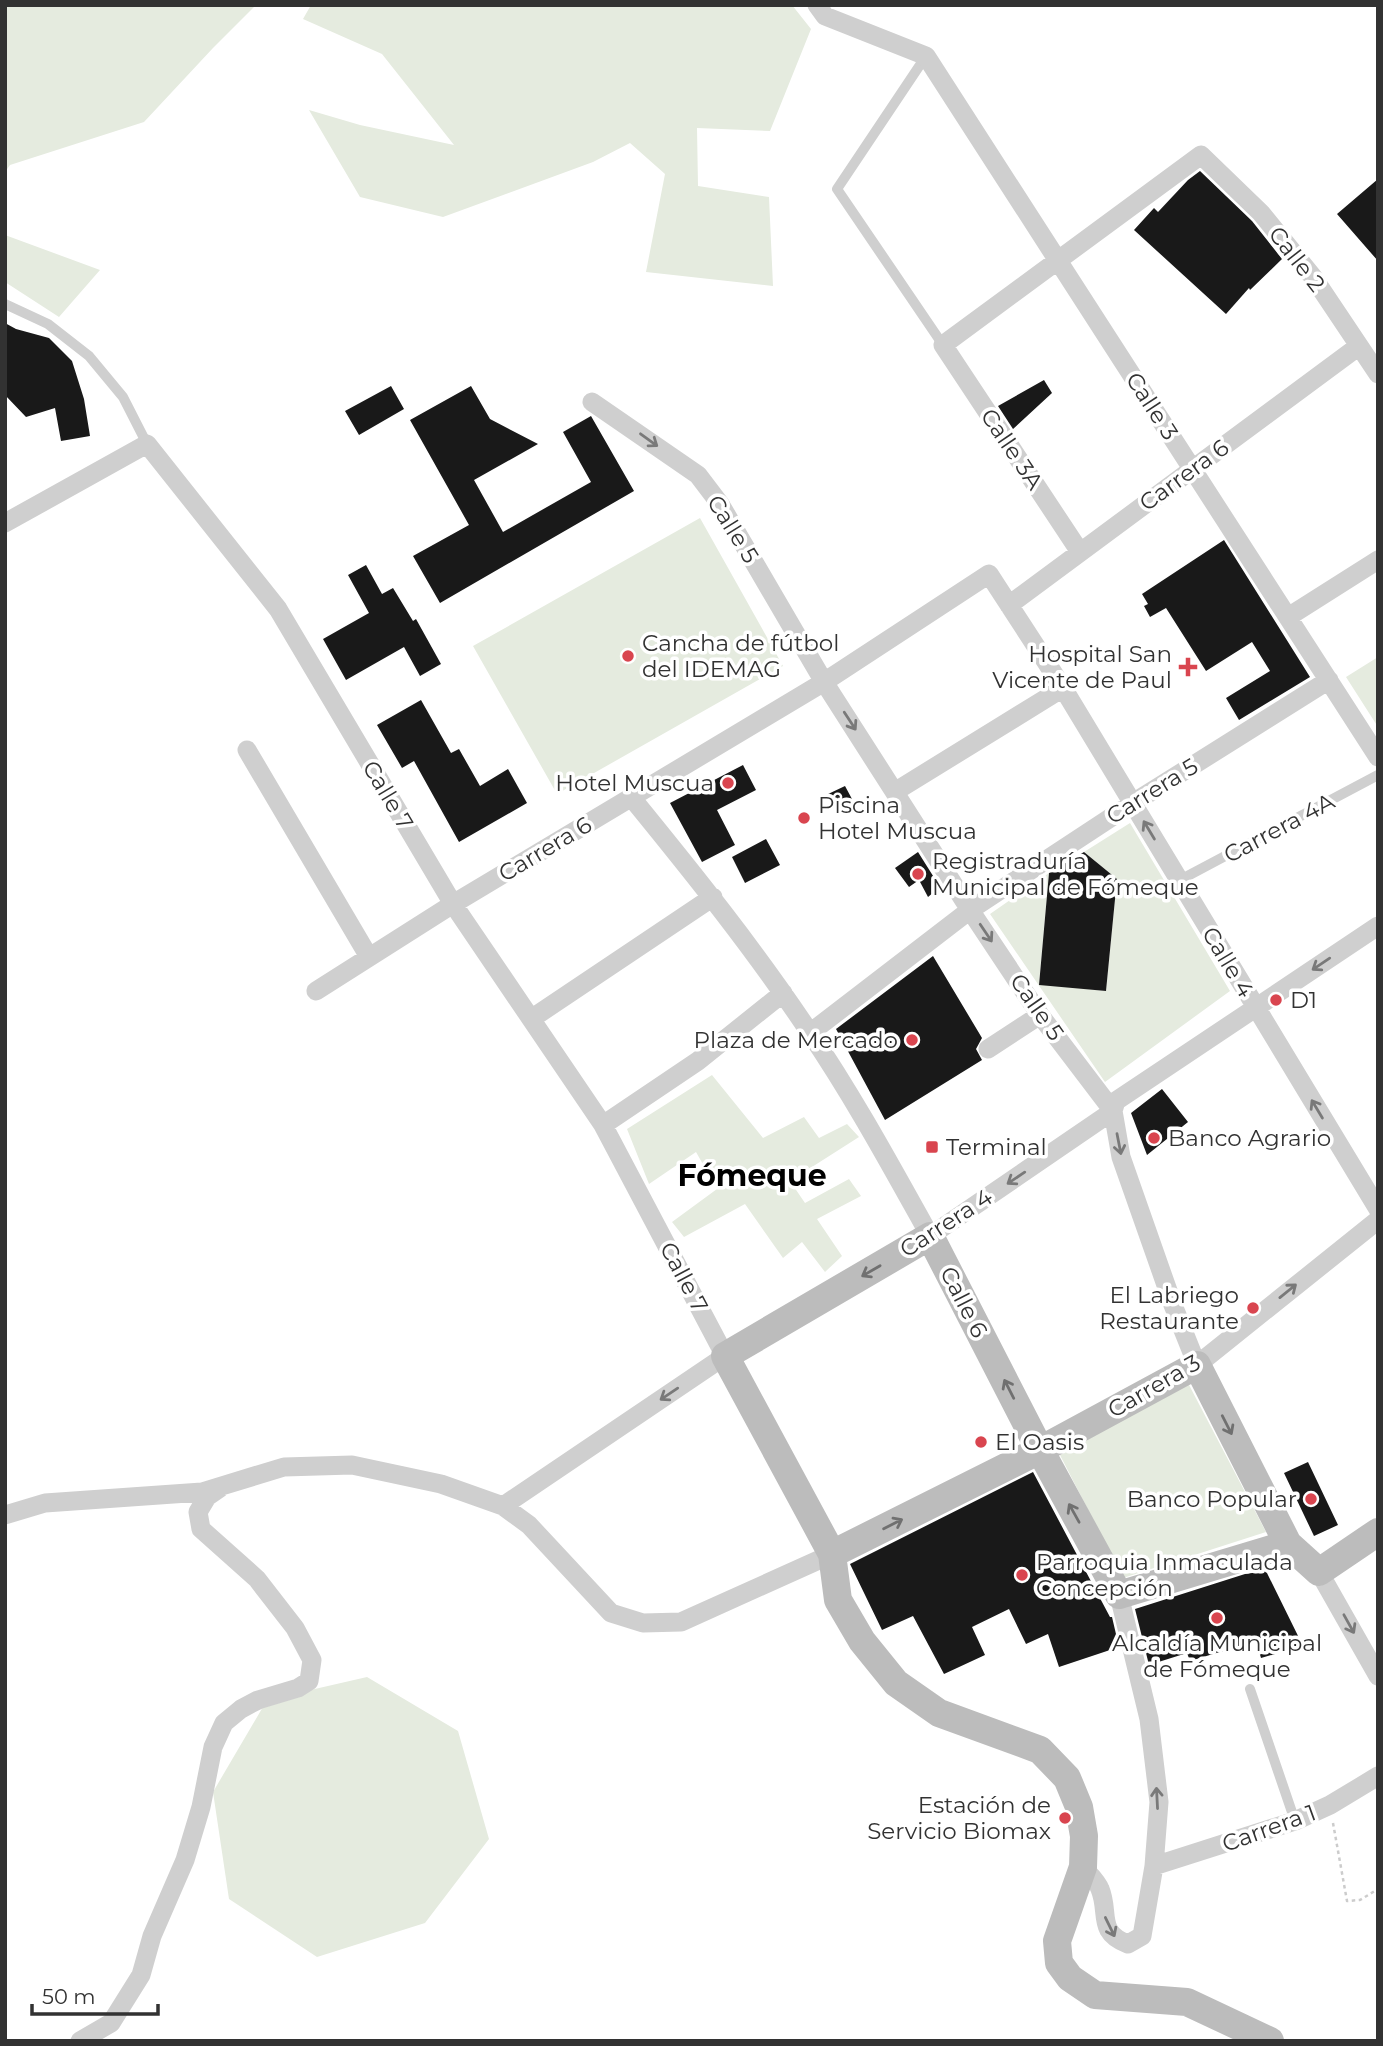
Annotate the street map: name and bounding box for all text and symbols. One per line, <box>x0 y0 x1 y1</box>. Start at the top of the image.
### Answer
street label: Calle 2 <box>1263 221 1331 297</box>
street label: Calle 3 <box>1120 367 1184 445</box>
street label: Calle 3A <box>975 403 1049 495</box>
one-way arrow <box>639 433 658 447</box>
street label: Carrera 6 <box>1134 433 1234 517</box>
street label: Calle 5 <box>701 490 765 568</box>
place label: Cancha de fútbol del IDEMAG <box>642 629 839 683</box>
place label: Hospital San Vicente de Paul <box>992 640 1172 694</box>
marker: Cancha de fútbol del IDEMAG <box>620 648 636 664</box>
marker: Hospital San Vicente de Paul <box>1178 657 1198 677</box>
one-way arrow <box>843 711 857 731</box>
street label: Carrera 5 <box>1101 752 1203 830</box>
street label: Calle 7 <box>357 755 419 835</box>
place label: Hotel Muscua <box>555 769 714 797</box>
marker: Hotel Muscua <box>720 775 736 791</box>
street label: Carrera 4A <box>1219 787 1339 869</box>
place label: Piscina Hotel Muscua <box>818 791 977 845</box>
street label: Carrera 6 <box>493 810 597 888</box>
marker: Piscina Hotel Muscua <box>796 810 812 826</box>
one-way arrow <box>1142 820 1156 840</box>
place label: Registraduría Municipal de Fómeque <box>932 847 1199 901</box>
marker: Registraduría Municipal de Fómeque <box>910 866 926 882</box>
street label: Calle 4 <box>1196 922 1260 1002</box>
one-way arrow <box>979 923 993 943</box>
one-way arrow <box>1312 957 1331 971</box>
street label: Calle 5 <box>1004 968 1070 1046</box>
place label: D1 <box>1290 986 1317 1014</box>
marker: D1 <box>1268 992 1284 1008</box>
place label: Plaza de Mercado <box>694 1026 898 1054</box>
marker: Plaza de Mercado <box>904 1032 920 1048</box>
one-way arrow <box>1309 1100 1323 1120</box>
place label: Banco Agrario <box>1168 1124 1331 1152</box>
marker: Banco Agrario <box>1146 1130 1162 1146</box>
one-way arrow <box>1113 1132 1126 1155</box>
place label: Terminal <box>946 1133 1047 1161</box>
marker: Terminal <box>924 1139 940 1155</box>
district label: Fómeque <box>677 1157 827 1194</box>
one-way arrow <box>1007 1170 1026 1185</box>
street label: Carrera 4 <box>894 1183 998 1263</box>
street label: Calle 7 <box>654 1237 714 1317</box>
street label: Calle 6 <box>934 1262 994 1342</box>
one-way arrow <box>861 1265 882 1278</box>
place label: El Labriego Restaurante <box>1099 1281 1239 1335</box>
one-way arrow <box>1279 1284 1297 1299</box>
marker: El Labriego Restaurante <box>1245 1300 1261 1316</box>
street label: Carrera 3 <box>1103 1348 1205 1424</box>
one-way arrow <box>1001 1379 1015 1400</box>
one-way arrow <box>660 1387 679 1401</box>
one-way arrow <box>1221 1414 1235 1435</box>
place label: El Oasis <box>995 1428 1084 1456</box>
marker: El Oasis <box>973 1434 989 1450</box>
place label: Banco Popular <box>1127 1485 1297 1513</box>
marker: Banco Popular <box>1303 1491 1319 1507</box>
one-way arrow <box>1067 1504 1081 1524</box>
one-way arrow <box>883 1516 903 1530</box>
place label: Parroquia Inmaculada Concepción <box>1036 1548 1293 1602</box>
marker: Parroquia Inmaculada Concepción <box>1014 1567 1030 1583</box>
marker: Alcaldía Municipal de Fómeque <box>1209 1610 1225 1626</box>
one-way arrow <box>1343 1613 1356 1634</box>
place label: Alcaldía Municipal de Fómeque <box>1112 1629 1322 1683</box>
one-way arrow <box>1151 1787 1164 1810</box>
place label: Estación de Servicio Biomax <box>867 1791 1051 1845</box>
street label: Carrera 1 <box>1218 1798 1320 1858</box>
marker: Estación de Servicio Biomax <box>1057 1810 1073 1826</box>
one-way arrow <box>1103 1916 1117 1937</box>
scale bar <box>32 1972 158 2016</box>
text: 50 m <box>42 1984 96 2009</box>

